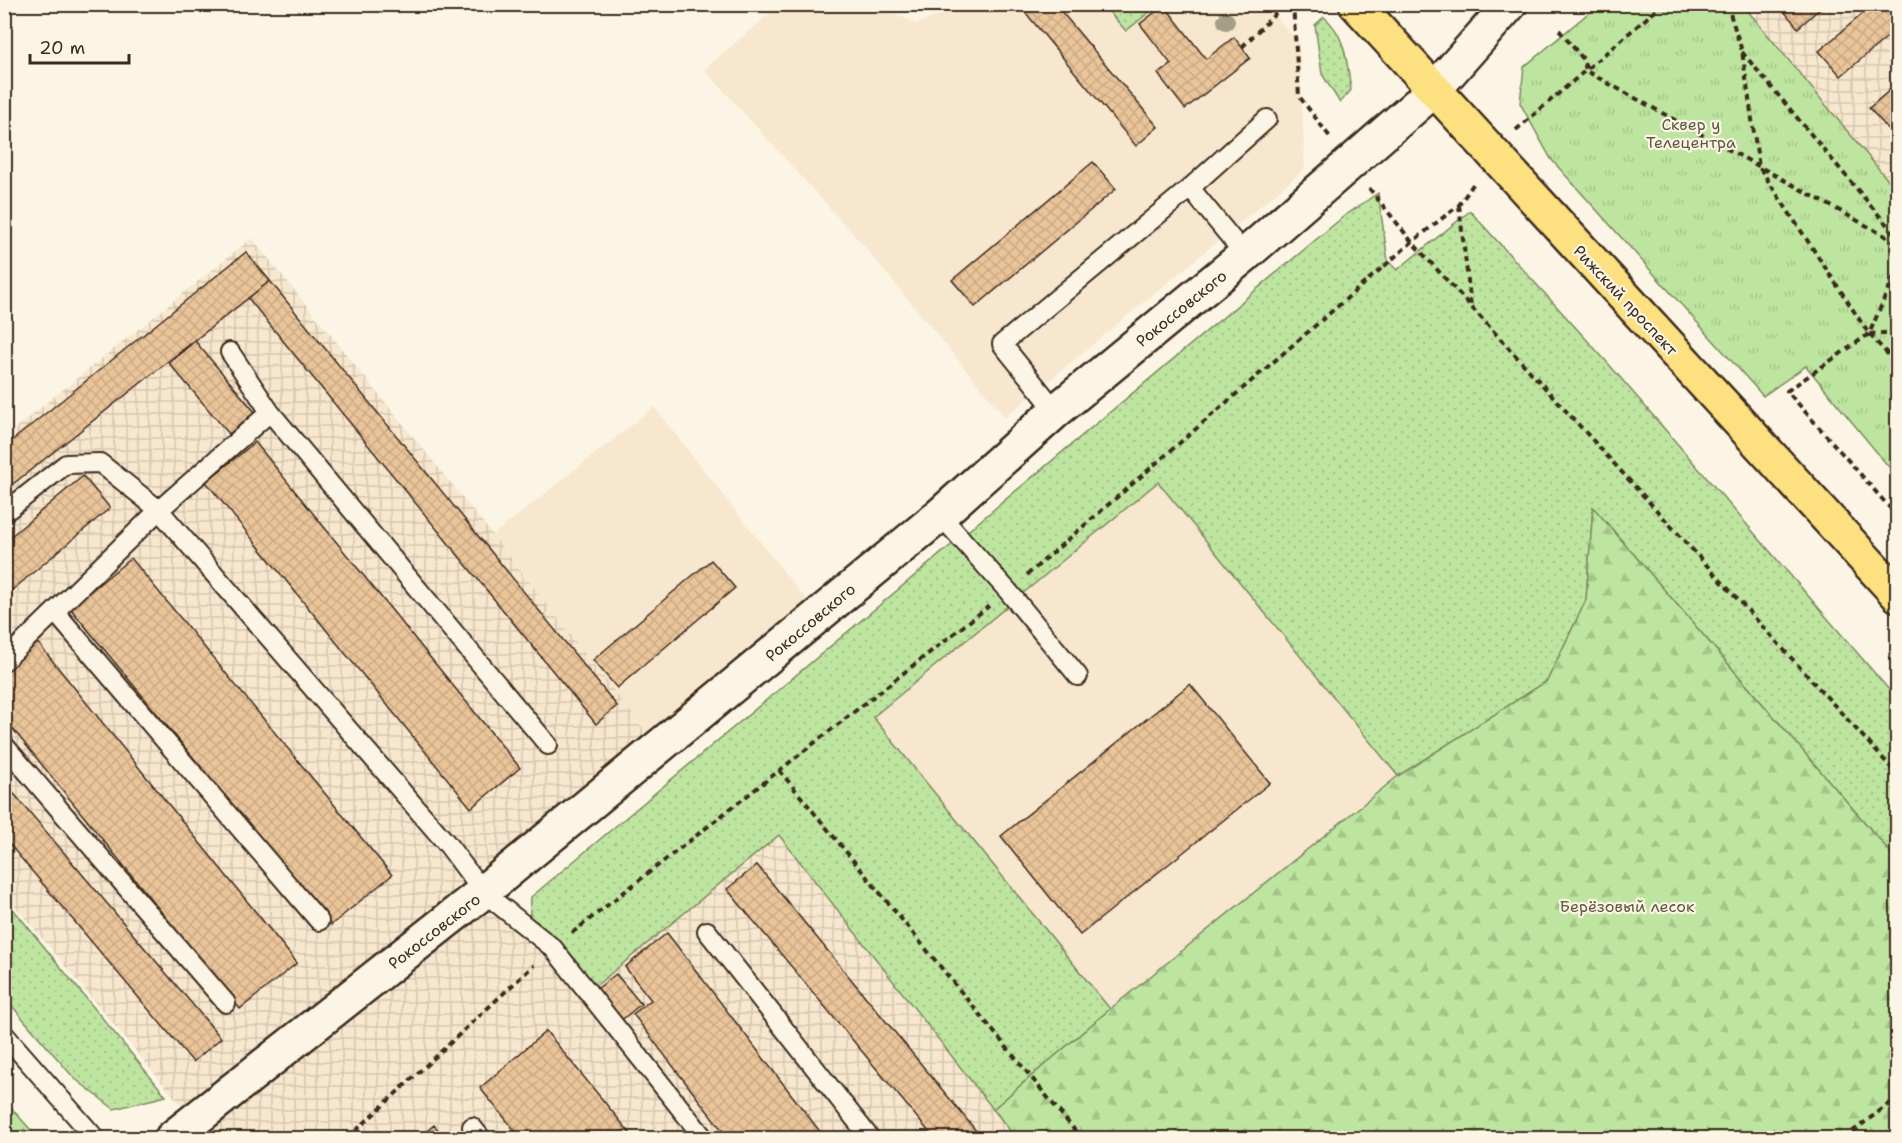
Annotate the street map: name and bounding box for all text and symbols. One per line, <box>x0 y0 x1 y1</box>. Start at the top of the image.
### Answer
scale bar <box>30 27 129 65</box>
text: 20 m <box>39 36 85 60</box>
park label: Сквер у Телецентра <box>1646 114 1736 153</box>
street label: Рижский проспект <box>1569 241 1683 361</box>
street label: Рокоссовского <box>1131 265 1231 352</box>
street label: Рокоссовского <box>761 578 860 666</box>
street label: Рокоссовского <box>384 889 485 974</box>
park label: Берёзовый лесок <box>1560 896 1695 917</box>

